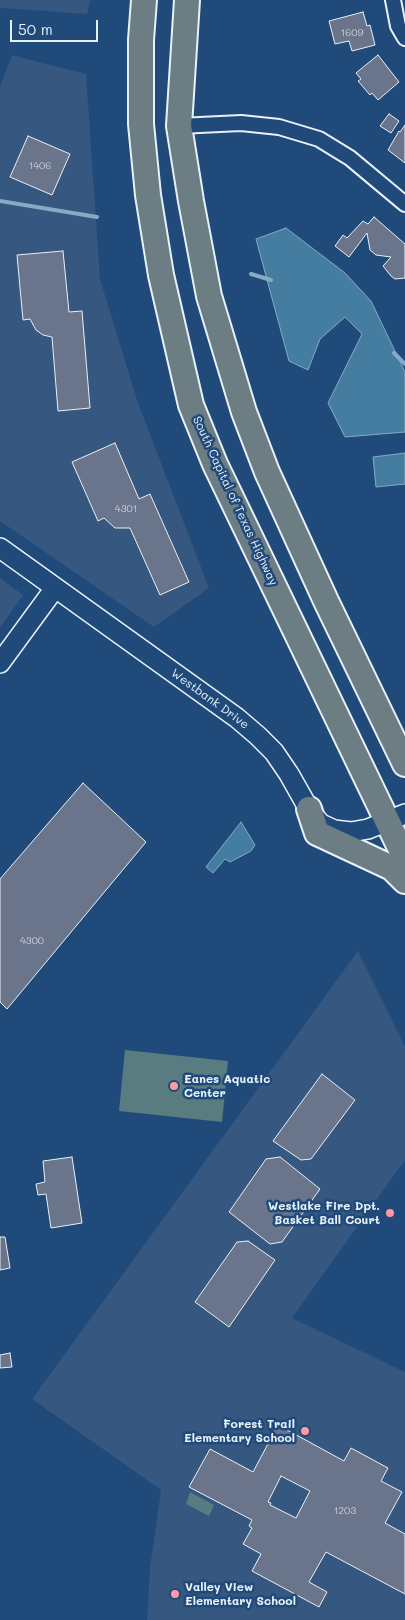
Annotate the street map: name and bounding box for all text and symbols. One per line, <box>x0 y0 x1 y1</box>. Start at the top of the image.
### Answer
scale bar <box>12 10 100 42</box>
text: 50 m <box>18 19 53 39</box>
house number: 1609 <box>341 27 363 39</box>
house number: 1406 <box>29 160 51 172</box>
street label: South Capital of Texas Highway <box>189 414 281 588</box>
house number: 4301 <box>115 503 137 515</box>
street label: Westbank Drive <box>168 666 252 732</box>
house number: 4300 <box>20 935 44 947</box>
place label: Eanes Aquatic Center <box>184 1072 270 1100</box>
marker: Eanes Aquatic Center <box>168 1080 180 1092</box>
place label: Westlake Fire Dpt. Basket Ball Court <box>268 1199 380 1227</box>
marker: Westlake Fire Dpt. Basket Ball Court <box>384 1207 396 1219</box>
place label: Forest Trail Elementary School <box>184 1417 295 1445</box>
marker: Forest Trail Elementary School <box>299 1425 311 1437</box>
house number: 1203 <box>334 1505 356 1517</box>
place label: Valley View Elementary School <box>185 1580 296 1608</box>
marker: Valley View Elementary School <box>169 1588 181 1600</box>

